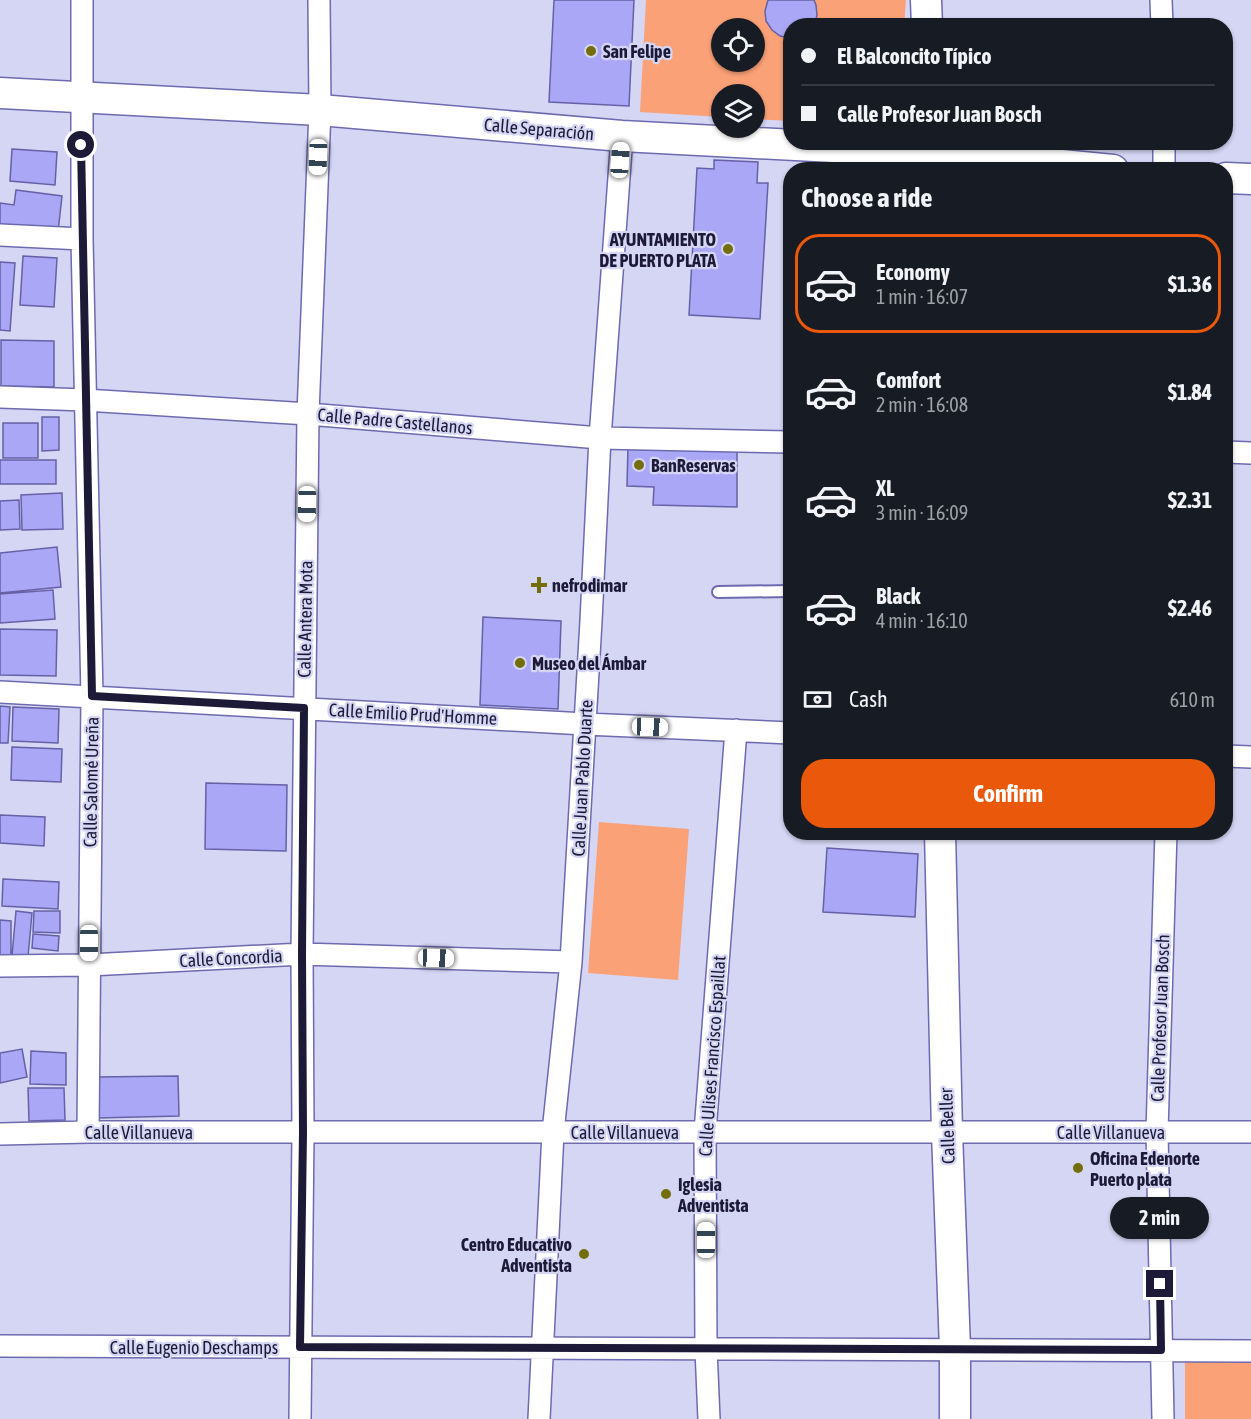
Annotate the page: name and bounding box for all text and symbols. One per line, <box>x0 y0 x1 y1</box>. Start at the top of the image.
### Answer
map controls <box>711 18 765 138</box>
button: locate <box>711 18 765 72</box>
place label: San Felipe <box>603 41 671 62</box>
text: El Balconcito Típico <box>837 43 992 69</box>
marker: San Felipe <box>584 44 598 58</box>
button: layers <box>711 84 765 138</box>
text: Calle Profesor Juan Bosch <box>837 101 1042 127</box>
street label: Calle Separación <box>483 114 595 144</box>
route start <box>67 131 94 158</box>
car <box>308 139 328 175</box>
car <box>610 141 630 179</box>
text: Choose a ride <box>801 182 933 213</box>
place label: AYUNTAMIENTO DE PUERTO PLATA <box>599 229 716 271</box>
marker: AYUNTAMIENTO DE PUERTO PLATA <box>721 242 735 256</box>
icon: car <box>804 257 858 311</box>
text: Economy <box>876 259 950 285</box>
text: $1.36 <box>1168 271 1212 297</box>
text: 1 min · 16:07 <box>876 285 968 308</box>
icon: car <box>804 365 858 419</box>
text: Comfort <box>876 367 941 393</box>
text: $1.84 <box>1168 379 1212 405</box>
text: 2 min · 16:08 <box>876 393 968 416</box>
street label: Calle Padre Castellanos <box>317 404 473 438</box>
place label: BanReservas <box>651 455 736 476</box>
marker: BanReservas <box>632 458 646 472</box>
icon: car <box>804 473 858 527</box>
text: XL <box>876 475 894 501</box>
car <box>298 486 316 522</box>
text: $2.31 <box>1168 487 1212 513</box>
text: 3 min · 16:09 <box>876 501 968 524</box>
street label: Calle Antera Mota <box>293 560 317 678</box>
place label: nefrodimar <box>552 575 628 596</box>
marker: nefrodimar <box>530 576 548 594</box>
icon: car <box>804 581 858 635</box>
text: Black <box>876 583 920 609</box>
text: $2.46 <box>1168 595 1212 621</box>
text: 4 min · 16:10 <box>876 609 968 632</box>
place label: Museo del Ámbar <box>532 653 647 674</box>
marker: Museo del Ámbar <box>513 656 527 670</box>
icon: cash <box>801 683 834 716</box>
text: Cash <box>849 686 888 712</box>
text: 610 m <box>1170 688 1215 711</box>
street label: Calle Emilio Prud'Homme <box>328 699 498 729</box>
street label: Calle Juan Pablo Duarte <box>567 699 597 857</box>
street label: Calle Salomé Ureña <box>79 717 103 847</box>
car <box>632 717 668 737</box>
button: Confirm <box>801 759 1215 828</box>
car <box>80 925 98 961</box>
street label: Calle Profesor Juan Bosch <box>1147 934 1173 1102</box>
street label: Calle Concordia <box>179 945 283 971</box>
car <box>418 948 454 968</box>
street label: Calle Ulises Francisco Espaillat <box>695 955 729 1157</box>
street label: Calle Beller <box>935 1087 959 1164</box>
street label: Calle Villanueva <box>85 1122 193 1143</box>
street label: Calle Villanueva <box>571 1122 679 1143</box>
street label: Calle Villanueva <box>1057 1122 1165 1143</box>
place label: Oficina Edenorte Puerto plata <box>1090 1148 1200 1190</box>
marker: Oficina Edenorte Puerto plata <box>1071 1161 1085 1175</box>
place label: Iglesia Adventista <box>677 1174 749 1216</box>
marker: Iglesia Adventista <box>659 1187 673 1201</box>
callout: 2 min <box>1110 1197 1210 1239</box>
text: 2 min <box>1139 1206 1180 1229</box>
car <box>697 1222 715 1258</box>
place label: Centro Educativo Adventista <box>461 1234 572 1276</box>
marker: Centro Educativo Adventista <box>577 1247 591 1261</box>
route end <box>1146 1270 1173 1297</box>
street label: Calle Eugenio Deschamps <box>110 1337 278 1358</box>

